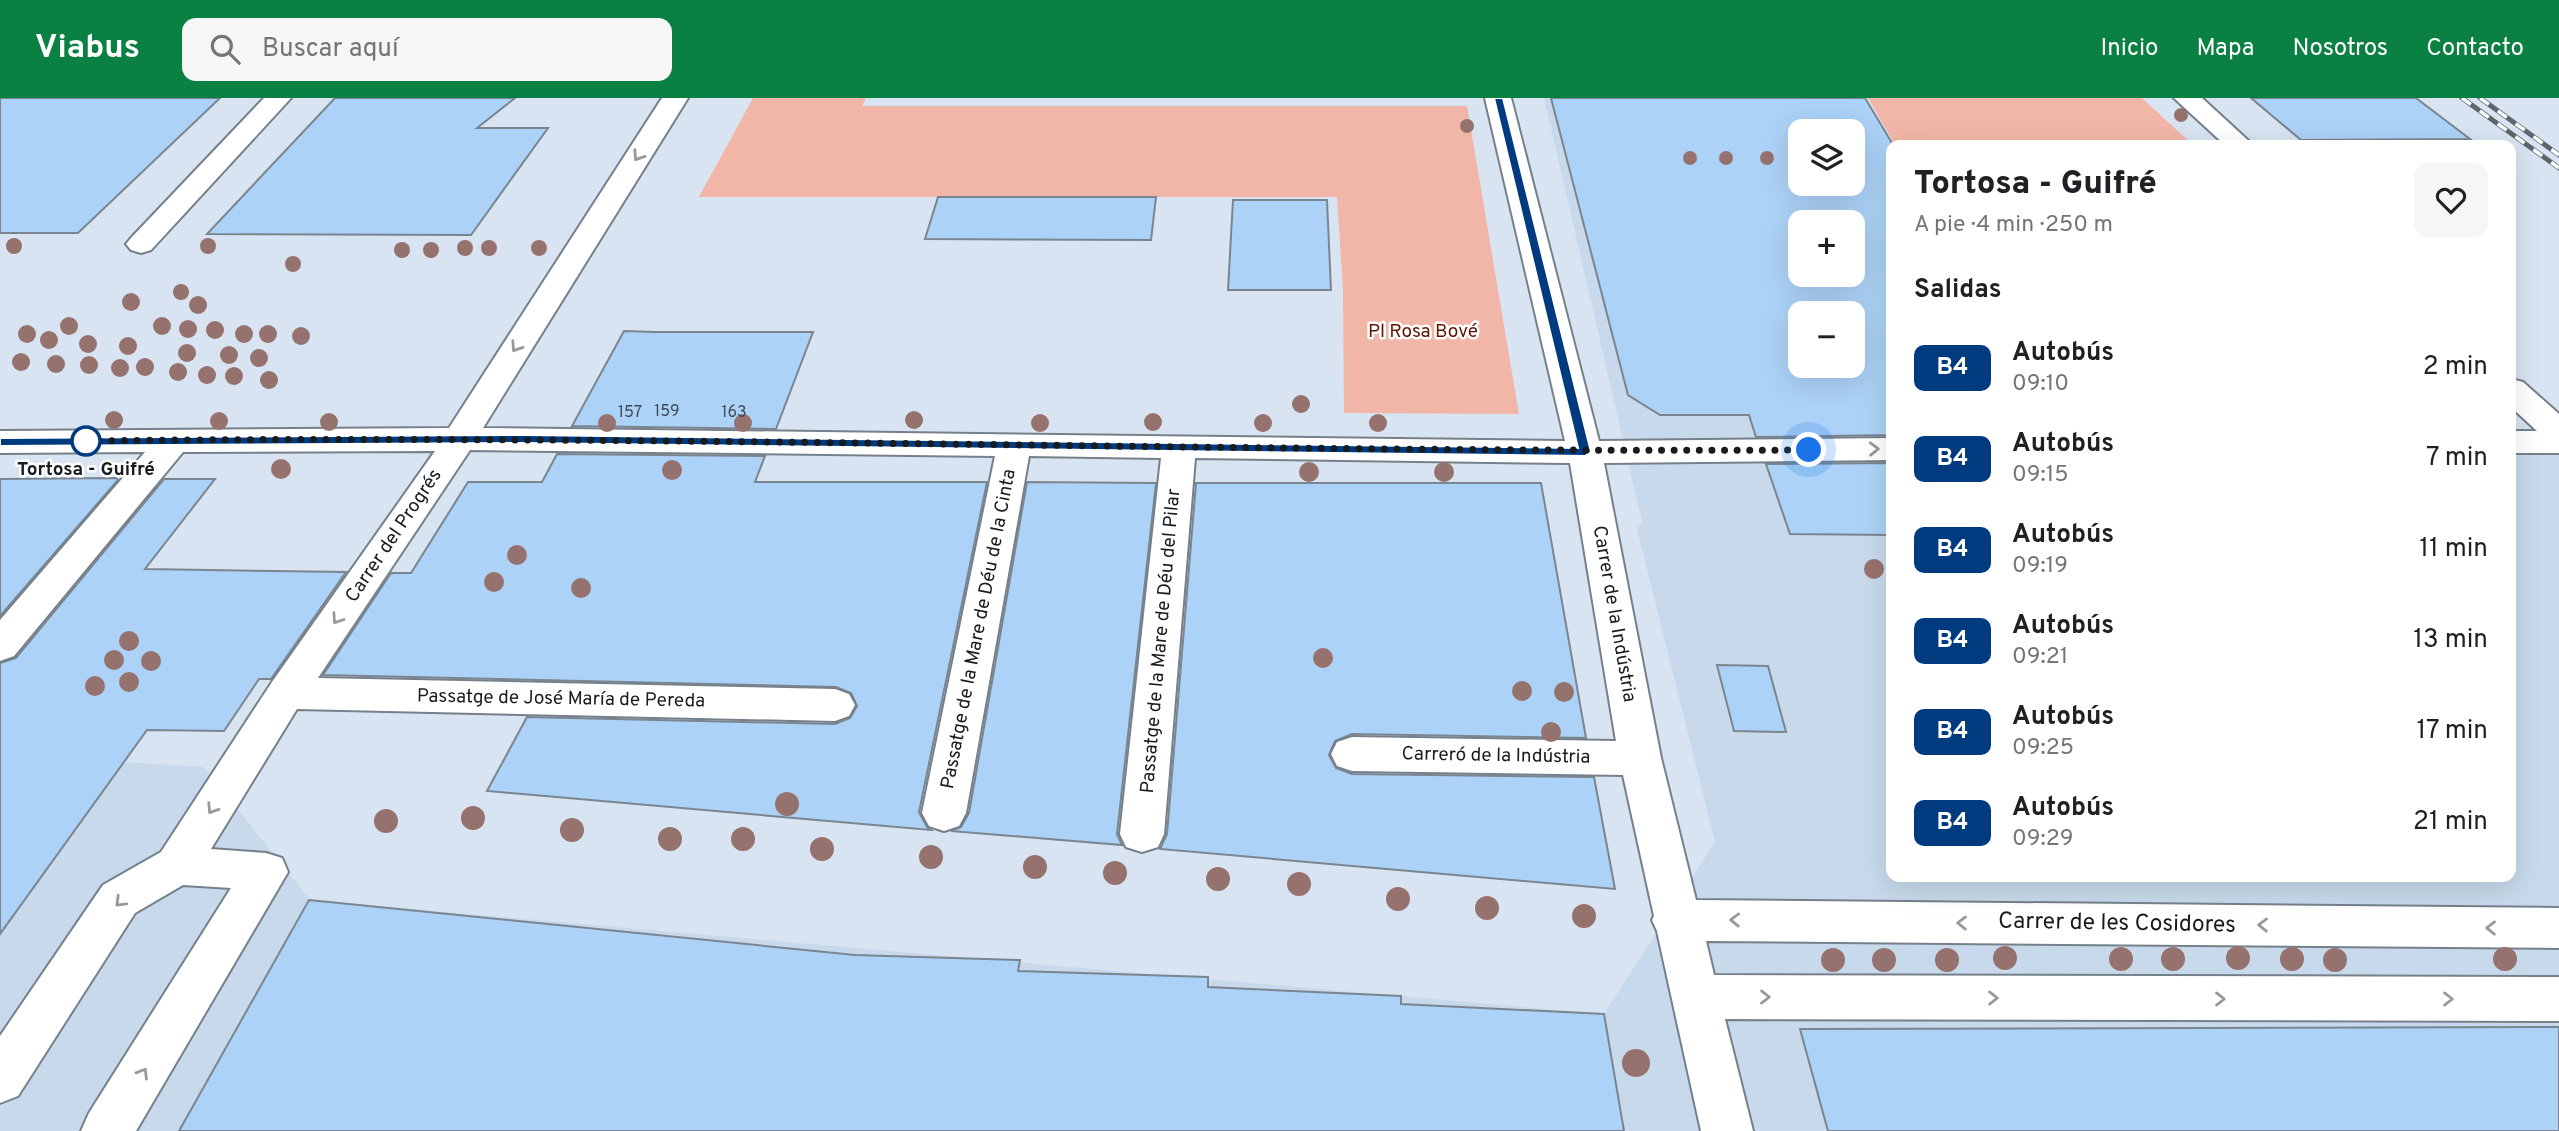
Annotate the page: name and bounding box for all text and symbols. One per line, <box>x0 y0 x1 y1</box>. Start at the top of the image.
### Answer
search box <box>182 18 672 81</box>
text: Viabus <box>35 28 140 70</box>
icon: search <box>206 30 244 68</box>
text: Buscar aquí <box>262 33 399 66</box>
text: Inicio <box>2101 34 2158 64</box>
text: Mapa <box>2196 34 2255 64</box>
text: Nosotros <box>2293 34 2388 64</box>
text: Contacto <box>2426 34 2524 64</box>
map controls <box>1788 119 1865 378</box>
button: layers <box>1788 119 1865 196</box>
one-way arrow <box>634 148 647 161</box>
button: heart <box>2414 163 2488 237</box>
text: Tortosa - Guifré <box>1914 164 2157 206</box>
button: + <box>1788 210 1865 287</box>
text: A pie · 4 min · 250 m <box>1914 211 2113 240</box>
text: Salidas <box>1914 274 2002 307</box>
button: − <box>1788 301 1865 378</box>
park label: Pl Rosa Bové <box>1368 320 1478 344</box>
text: Autobús <box>2012 337 2114 370</box>
one-way arrow <box>511 340 524 353</box>
text: 2 min <box>2423 351 2488 384</box>
text: B4 <box>1937 353 1968 383</box>
text: 09:10 <box>2012 370 2069 399</box>
house number: 159 <box>654 402 680 422</box>
house number: 157 <box>618 403 642 423</box>
house number: 163 <box>721 403 747 423</box>
marker: Tortosa - Guifré <box>71 426 101 456</box>
text: Autobús <box>2012 428 2114 461</box>
your location <box>1791 432 1826 467</box>
one-way arrow <box>1869 441 1879 457</box>
text: 7 min <box>2426 442 2488 475</box>
text: B4 <box>1937 444 1968 474</box>
place label: Tortosa - Guifré <box>17 458 155 482</box>
text: 09:15 <box>2012 461 2069 490</box>
street label: Carrer del Progrés <box>340 465 448 607</box>
street label: Passatge de la Mare de Déu de la Cinta <box>936 467 1022 791</box>
street label: Passatge de la Mare de Déu del Pilar <box>1136 487 1186 794</box>
text: Autobús <box>2012 519 2114 552</box>
street label: Carrer de la Indústria <box>1587 524 1641 704</box>
text: 11 min <box>2419 533 2488 566</box>
text: B4 <box>1937 535 1968 565</box>
text: 09:19 <box>2012 552 2068 581</box>
text: Autobús <box>2012 610 2114 643</box>
one-way arrow <box>333 611 345 624</box>
text: 13 min <box>2413 624 2488 657</box>
text: B4 <box>1937 626 1968 656</box>
text: 09:21 <box>2012 643 2068 672</box>
street label: Passatge de José María de Pereda <box>417 684 705 714</box>
text: Autobús <box>2012 701 2114 734</box>
text: 17 min <box>2416 715 2488 748</box>
text: B4 <box>1937 717 1968 747</box>
text: 09:25 <box>2012 734 2074 763</box>
street label: Carreró de la Indústria <box>1401 742 1591 770</box>
text: Autobús <box>2012 792 2114 825</box>
one-way arrow <box>208 802 221 815</box>
text: 21 min <box>2413 806 2488 839</box>
text: B4 <box>1937 808 1968 838</box>
text: 09:29 <box>2012 825 2073 854</box>
one-way arrow <box>116 893 129 906</box>
street label: Carrer de les Cosidores <box>1998 907 2236 941</box>
one-way arrow <box>1729 912 1740 928</box>
one-way arrow <box>1957 915 1968 930</box>
one-way arrow <box>2258 918 2269 933</box>
one-way arrow <box>2485 920 2496 936</box>
one-way arrow <box>1761 989 1771 1005</box>
one-way arrow <box>1988 990 1999 1006</box>
one-way arrow <box>2215 991 2226 1006</box>
one-way arrow <box>2443 991 2454 1007</box>
one-way arrow <box>134 1067 147 1080</box>

